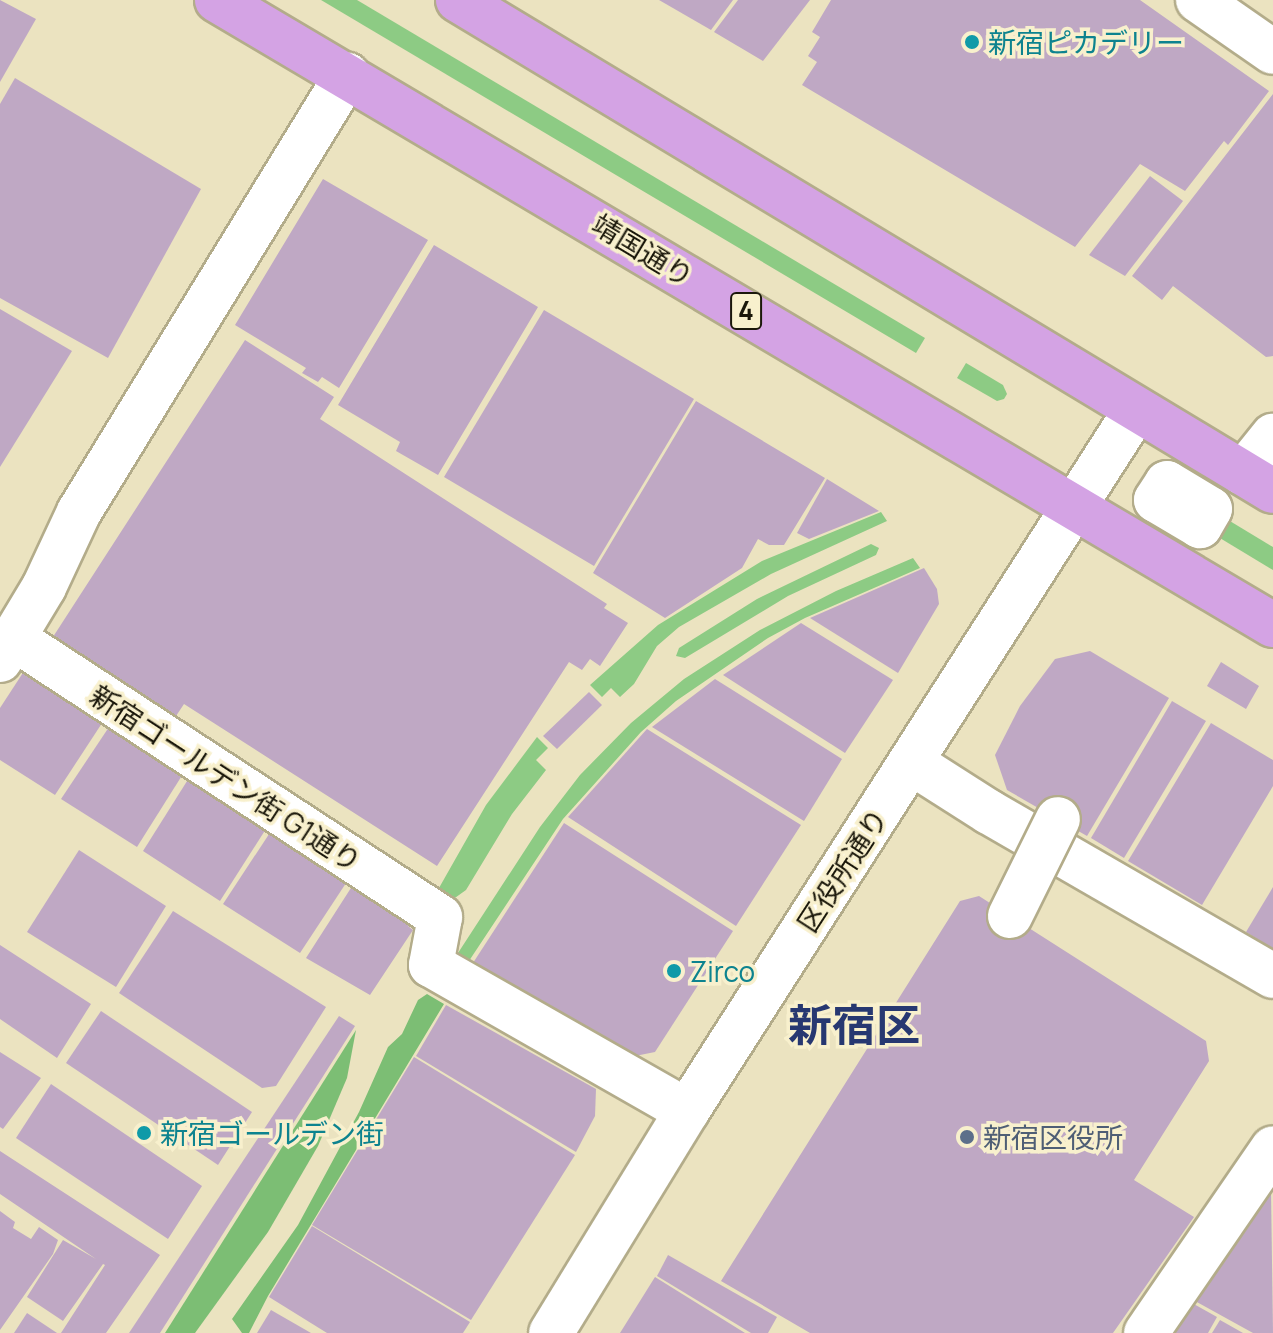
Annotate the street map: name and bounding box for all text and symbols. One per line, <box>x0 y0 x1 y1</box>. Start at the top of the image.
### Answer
place label: 新宿ピカデリー <box>988 25 1184 59</box>
marker: 新宿ピカデリー <box>963 33 981 51</box>
street label: 靖国通り <box>586 207 700 293</box>
road number: 4 <box>730 289 762 333</box>
street label: 新宿ゴールデン街 G1通り <box>84 678 368 878</box>
street label: 区役所通り <box>790 802 894 938</box>
place label: Zirco <box>690 954 755 988</box>
marker: Zirco <box>665 962 683 980</box>
district label: 新宿区 <box>788 998 920 1050</box>
place label: 新宿ゴールデン街 <box>160 1116 384 1150</box>
place label: 新宿区役所 <box>983 1120 1123 1154</box>
marker: 新宿ゴールデン街 <box>135 1124 153 1142</box>
marker: 新宿区役所 <box>958 1128 976 1146</box>

